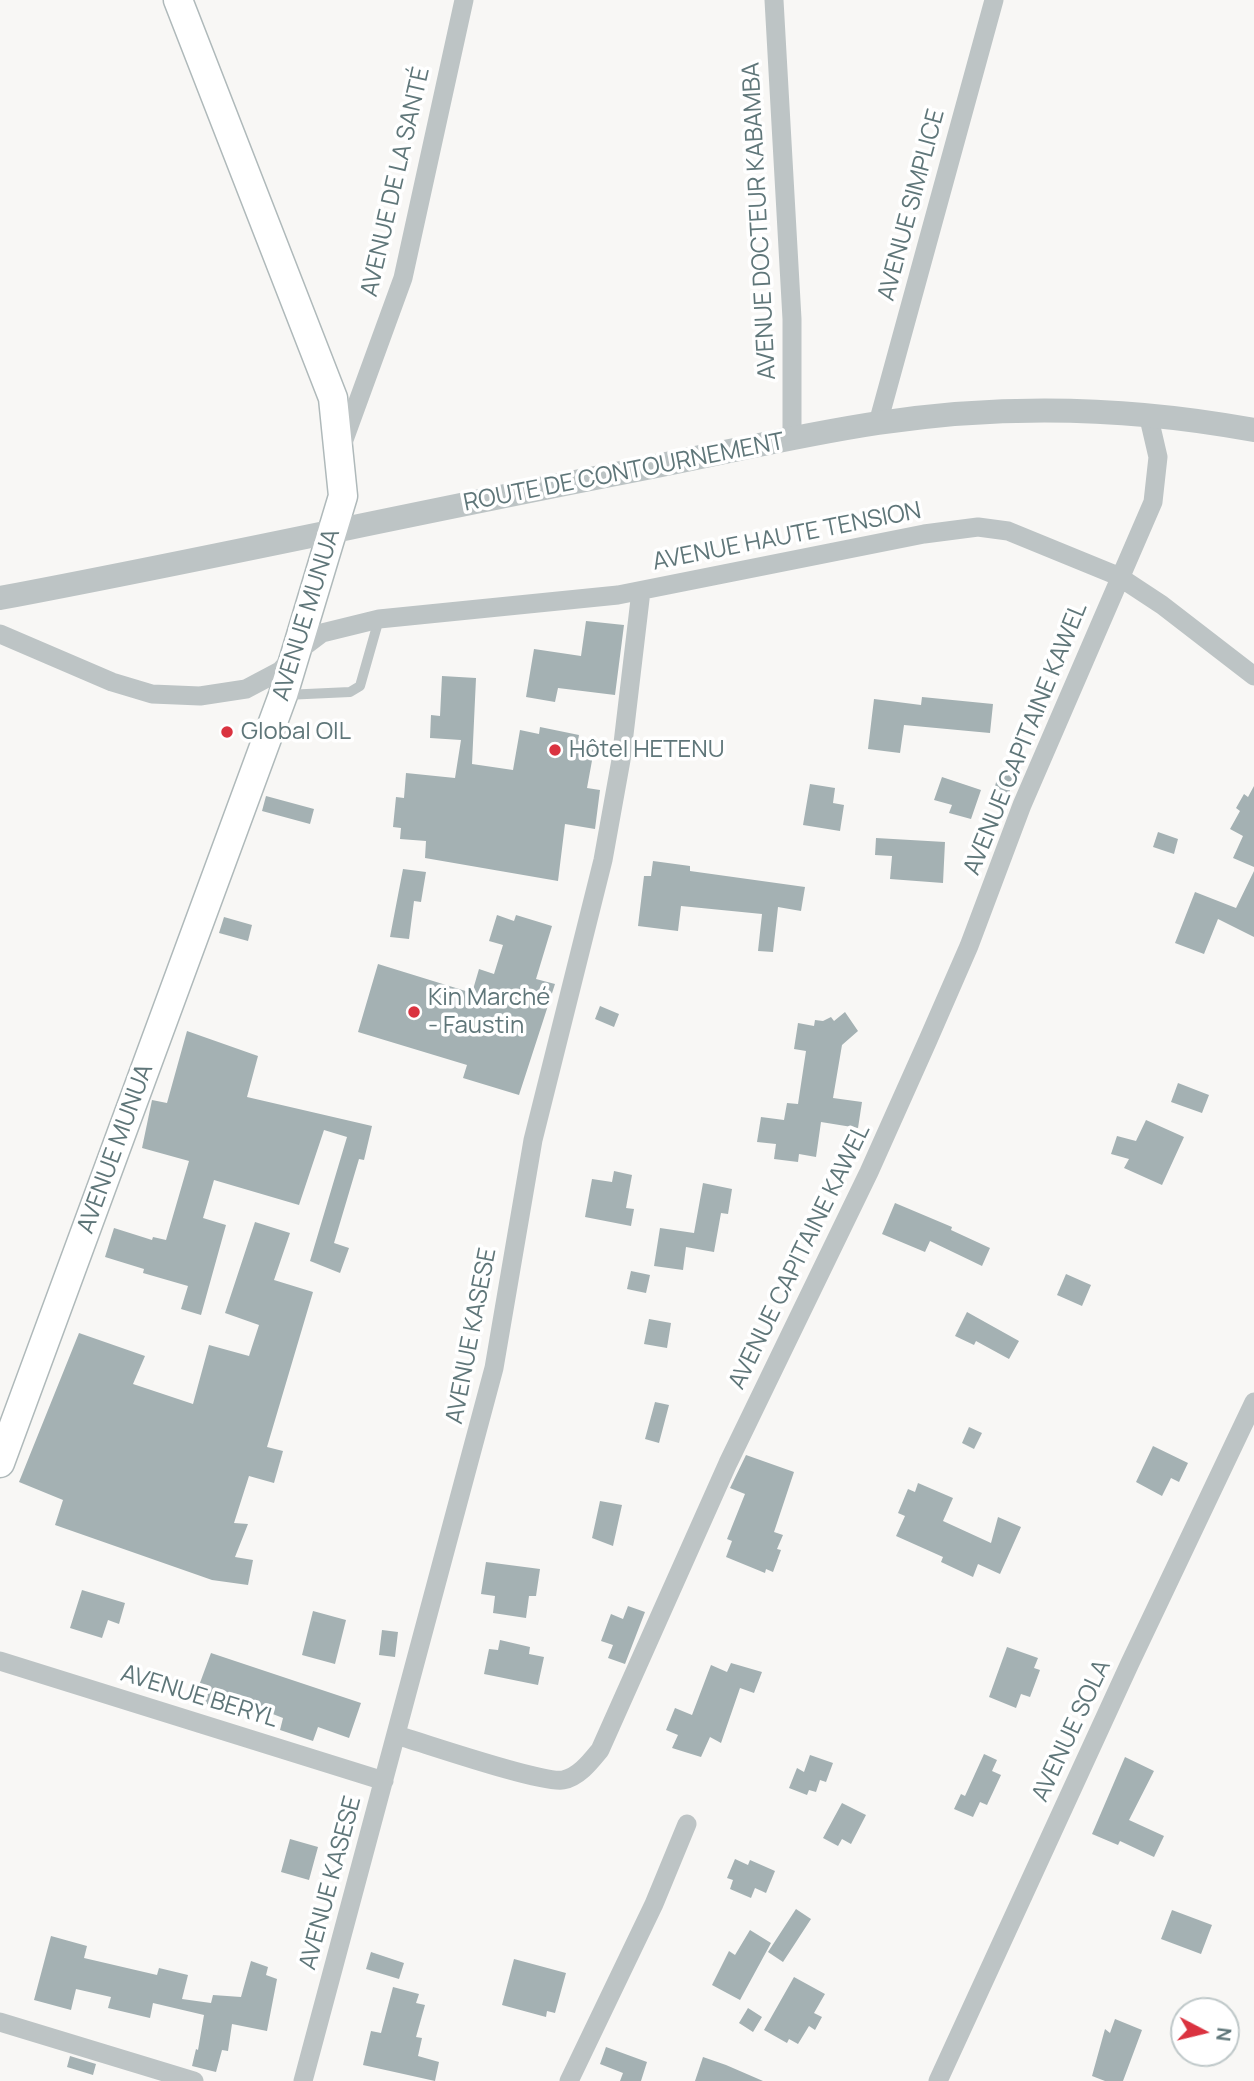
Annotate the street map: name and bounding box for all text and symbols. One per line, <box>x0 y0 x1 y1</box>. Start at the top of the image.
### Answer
street label: AVENUE DOCTEUR KABAMBA <box>737 61 783 381</box>
street label: AVENUE DE LA SANTÉ <box>356 64 436 300</box>
street label: AVENUE SIMPLICE <box>873 106 951 304</box>
street label: ROUTE DE CONTOURNEMENT <box>461 428 787 518</box>
street label: AVENUE HAUTE TENSION <box>650 497 924 577</box>
street label: AVENUE MUNUA <box>267 526 347 704</box>
street label: AVENUE CAPITAINE KAWEL <box>958 599 1094 879</box>
place label: Global OIL <box>241 718 351 746</box>
marker: Global OIL <box>219 724 235 740</box>
place label: Hôtel HETENU <box>569 736 725 764</box>
marker: Hôtel HETENU <box>547 742 563 758</box>
place label: Kin Marché - Faustin <box>428 984 550 1040</box>
marker: Kin Marché - Faustin <box>406 1004 422 1020</box>
street label: AVENUE MUNUA <box>72 1060 160 1238</box>
street label: AVENUE CAPITAINE KAWEL <box>723 1120 877 1394</box>
street label: AVENUE KASESE <box>441 1246 503 1426</box>
street label: AVENUE SOLA <box>1027 1656 1117 1806</box>
street label: AVENUE BERYL <box>117 1660 281 1734</box>
street label: AVENUE KASESE <box>294 1793 368 1973</box>
north arrow <box>1170 1997 1240 2067</box>
text: N <box>1210 2026 1238 2043</box>

